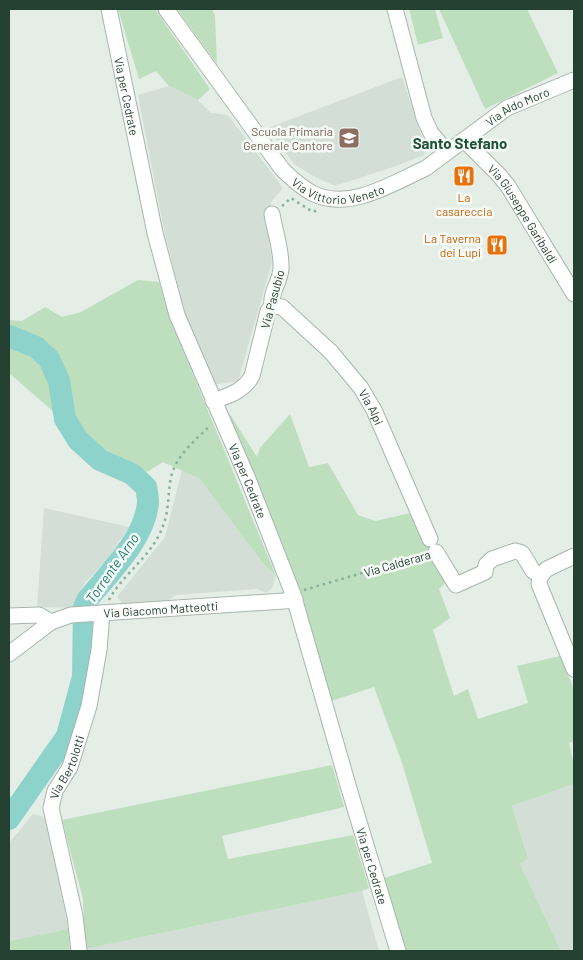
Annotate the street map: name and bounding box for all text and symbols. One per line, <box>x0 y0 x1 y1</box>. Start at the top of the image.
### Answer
street label: Via per Cedrate <box>112 56 142 137</box>
street label: Via Aldo Moro <box>483 84 551 129</box>
place label: Scuola Primaria Generale Cantore <box>243 124 333 152</box>
school or university icon: Scuola Primaria Generale Cantore <box>337 126 361 150</box>
district label: Santo Stefano <box>413 134 507 152</box>
street label: Via Giuseppe Garibaldi <box>485 161 560 266</box>
restaurant icon: La casareccia <box>452 164 476 188</box>
street label: Via Vittorio Veneto <box>289 175 386 206</box>
place label: La casareccia <box>436 190 492 218</box>
place label: La Taverna dei Lupi <box>424 231 481 259</box>
restaurant icon: La Taverna dei Lupi <box>485 233 509 257</box>
street label: Via Pasubio <box>257 268 287 330</box>
street label: Via Alpi <box>356 386 386 427</box>
street label: Via per Cedrate <box>226 441 270 520</box>
water label: Torrente Arno <box>82 530 142 606</box>
street label: Via Calderara <box>362 547 432 579</box>
street label: Via Giacomo Matteotti <box>103 598 219 620</box>
street label: Via Bertolotti <box>46 734 86 800</box>
street label: Via per Cedrate <box>354 826 391 906</box>

